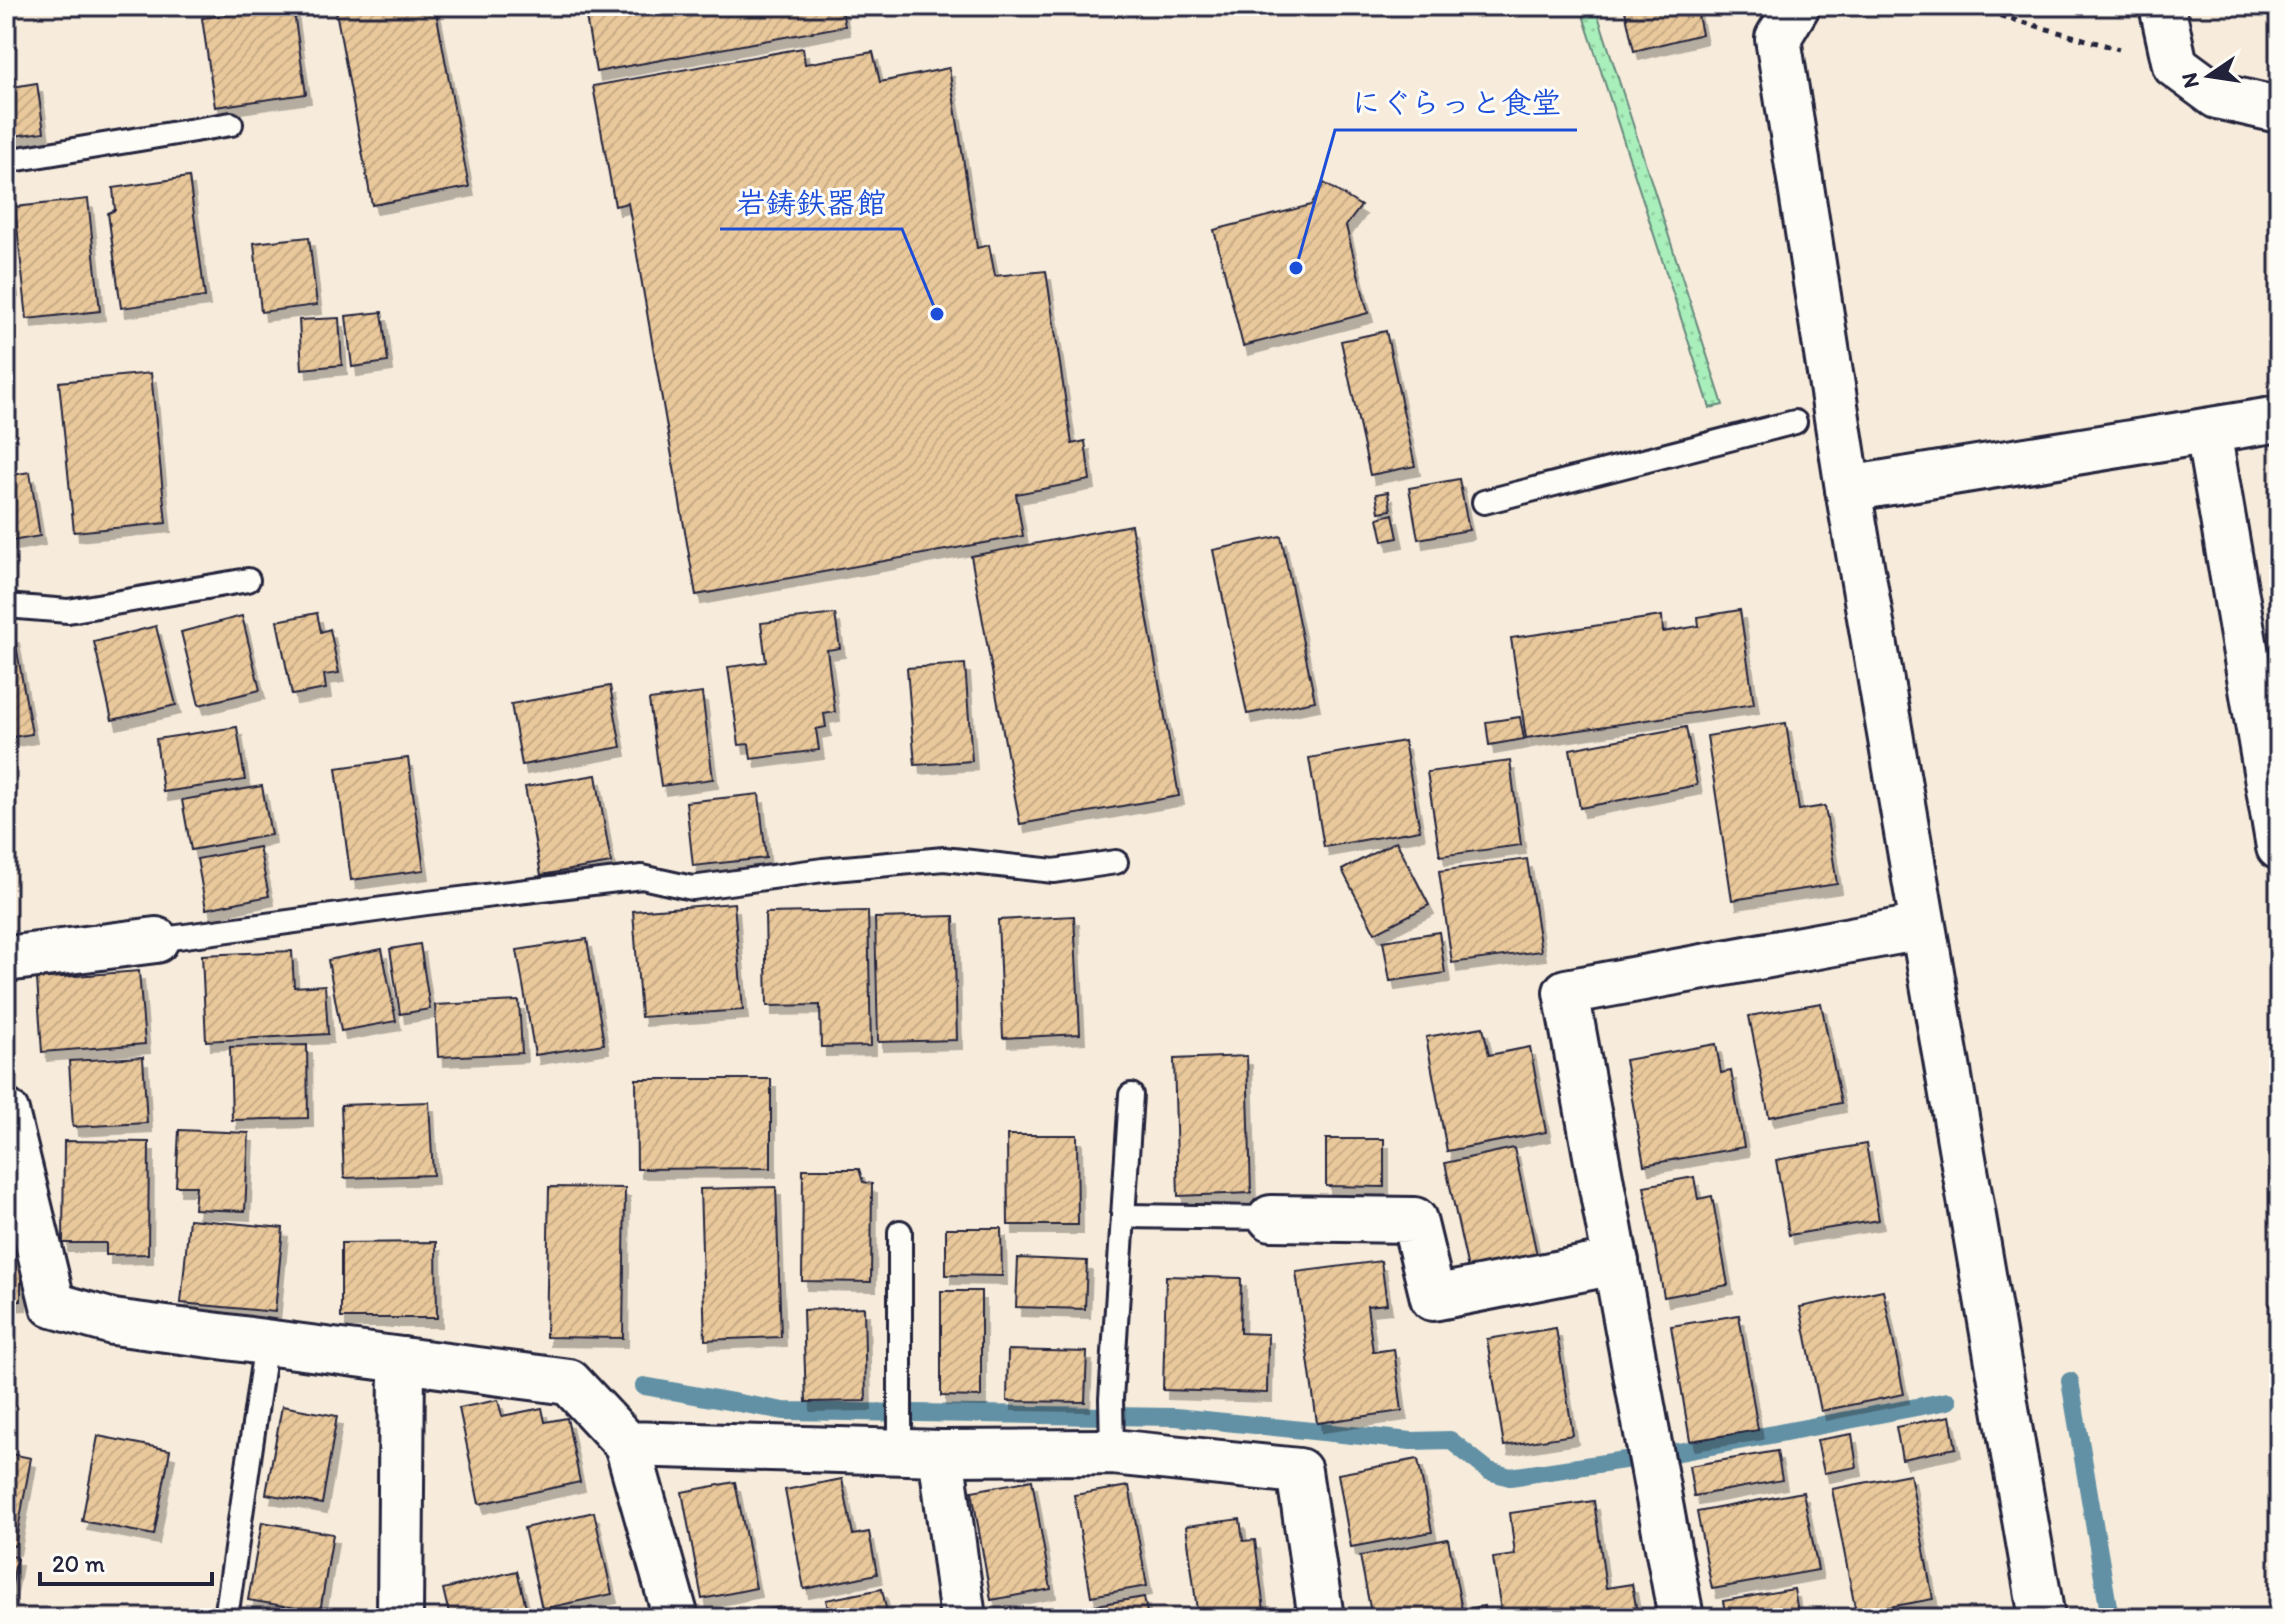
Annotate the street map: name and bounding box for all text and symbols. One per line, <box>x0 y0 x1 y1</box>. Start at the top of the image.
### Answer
north arrow <box>2169 36 2249 116</box>
text: N <box>2175 70 2205 91</box>
callout: にぐらっと食堂 <box>1335 76 1577 130</box>
text: にぐらっと食堂 <box>1351 84 1561 121</box>
callout: 岩鋳鉄器館 <box>720 175 902 229</box>
text: 岩鋳鉄器館 <box>736 184 886 221</box>
scale bar <box>40 1536 212 1586</box>
text: 20 m <box>52 1549 105 1578</box>

